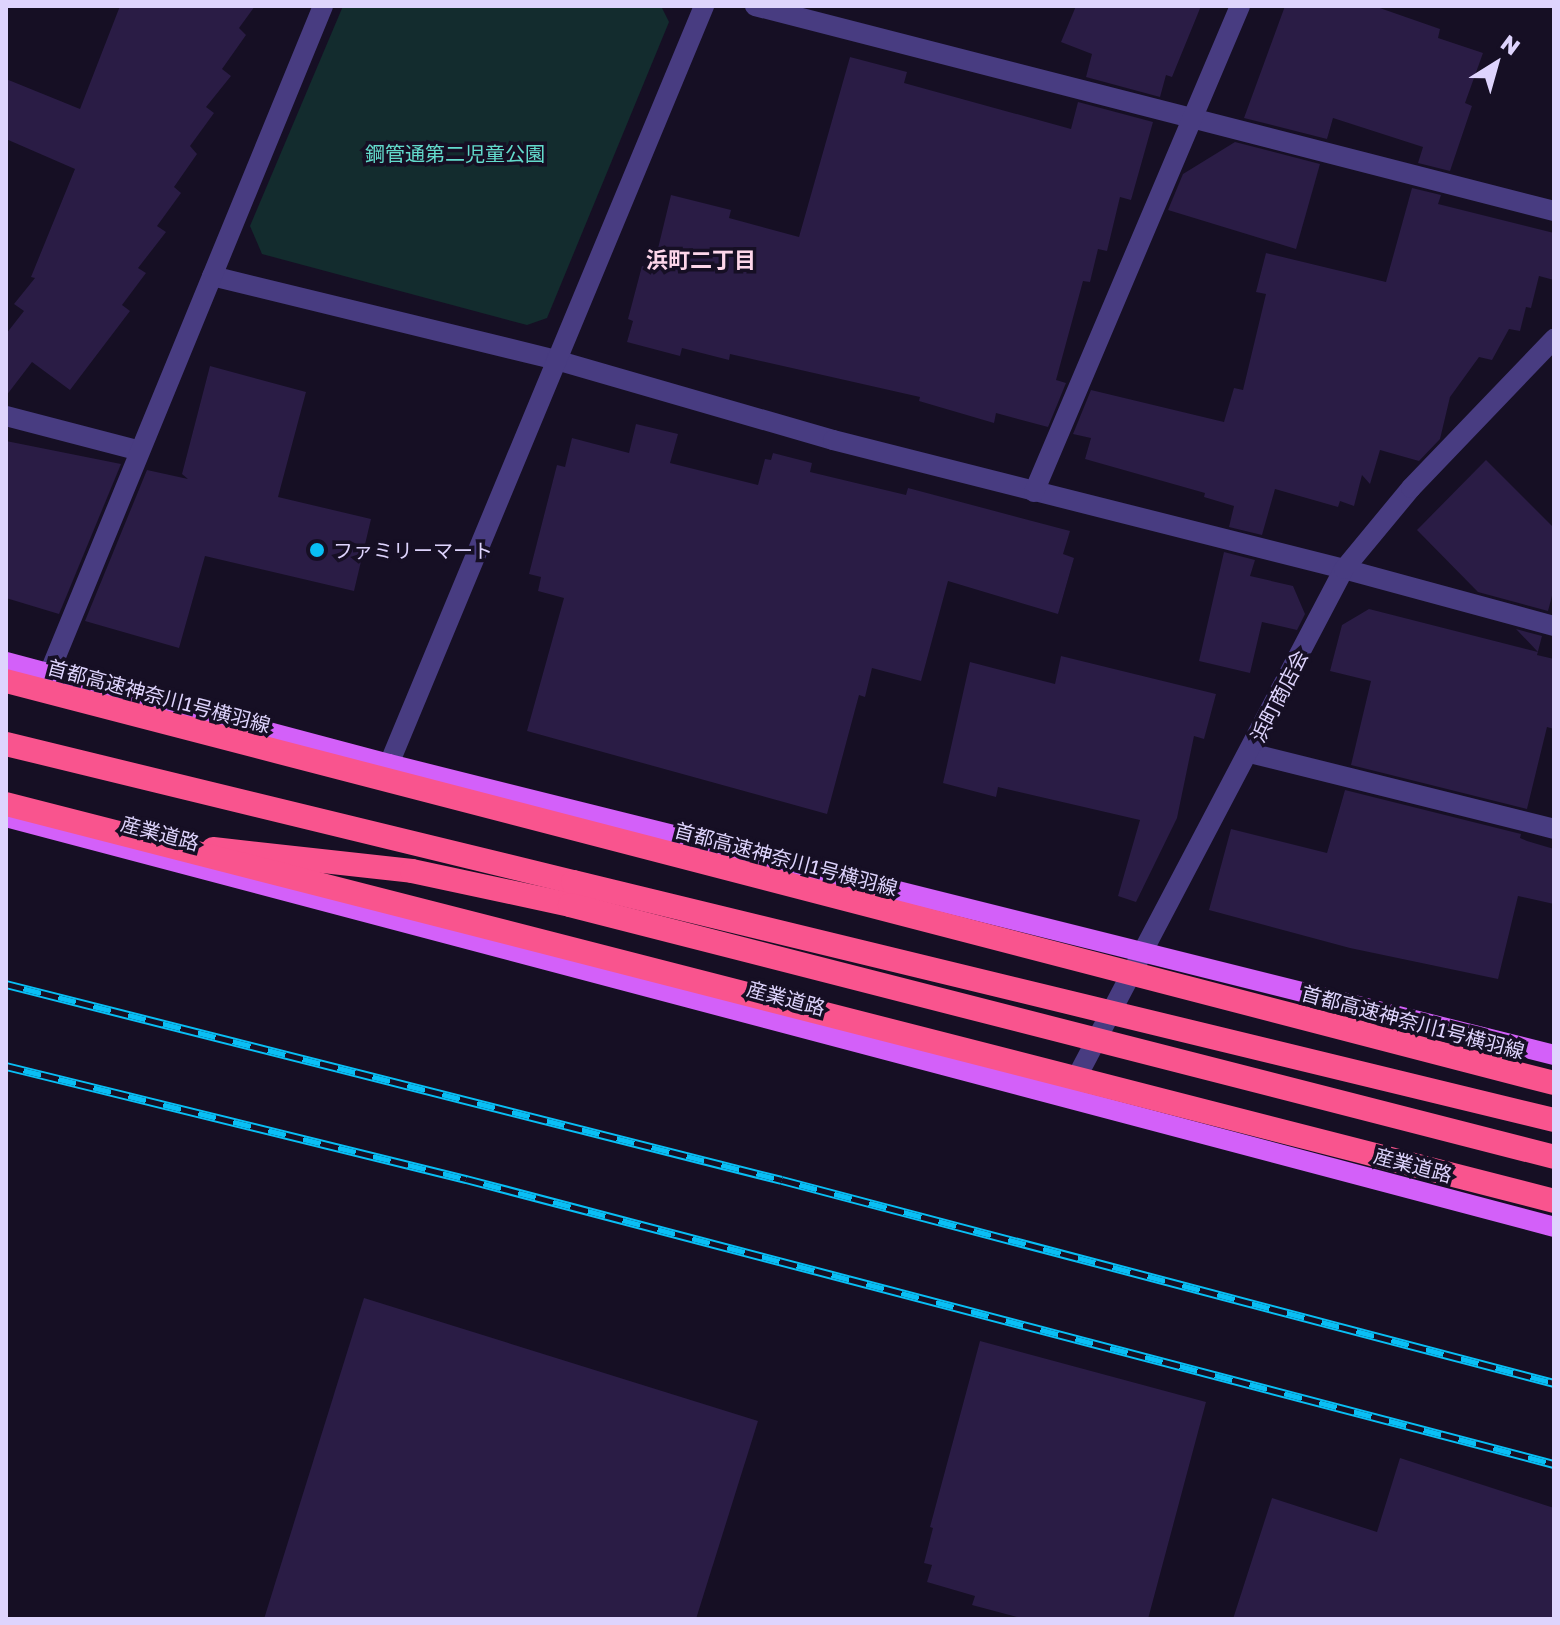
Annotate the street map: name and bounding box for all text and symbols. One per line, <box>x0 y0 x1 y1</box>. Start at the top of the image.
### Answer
north arrow <box>1456 24 1536 104</box>
text: N <box>1496 29 1526 60</box>
park label: 鋼管通第二児童公園 <box>365 141 545 165</box>
district label: 浜町二丁目 <box>646 247 756 273</box>
place label: ファミリーマート <box>333 538 493 562</box>
marker: ファミリーマート <box>308 541 326 559</box>
street label: 浜町商店会 <box>1246 646 1312 746</box>
street label: 首都高速神奈川1号横羽線 <box>45 655 273 737</box>
street label: 産業道路 <box>118 811 202 855</box>
street label: 首都高速神奈川1号横羽線 <box>672 818 900 900</box>
street label: 産業道路 <box>744 976 828 1020</box>
street label: 首都高速神奈川1号横羽線 <box>1299 981 1527 1063</box>
street label: 産業道路 <box>1371 1143 1455 1187</box>

